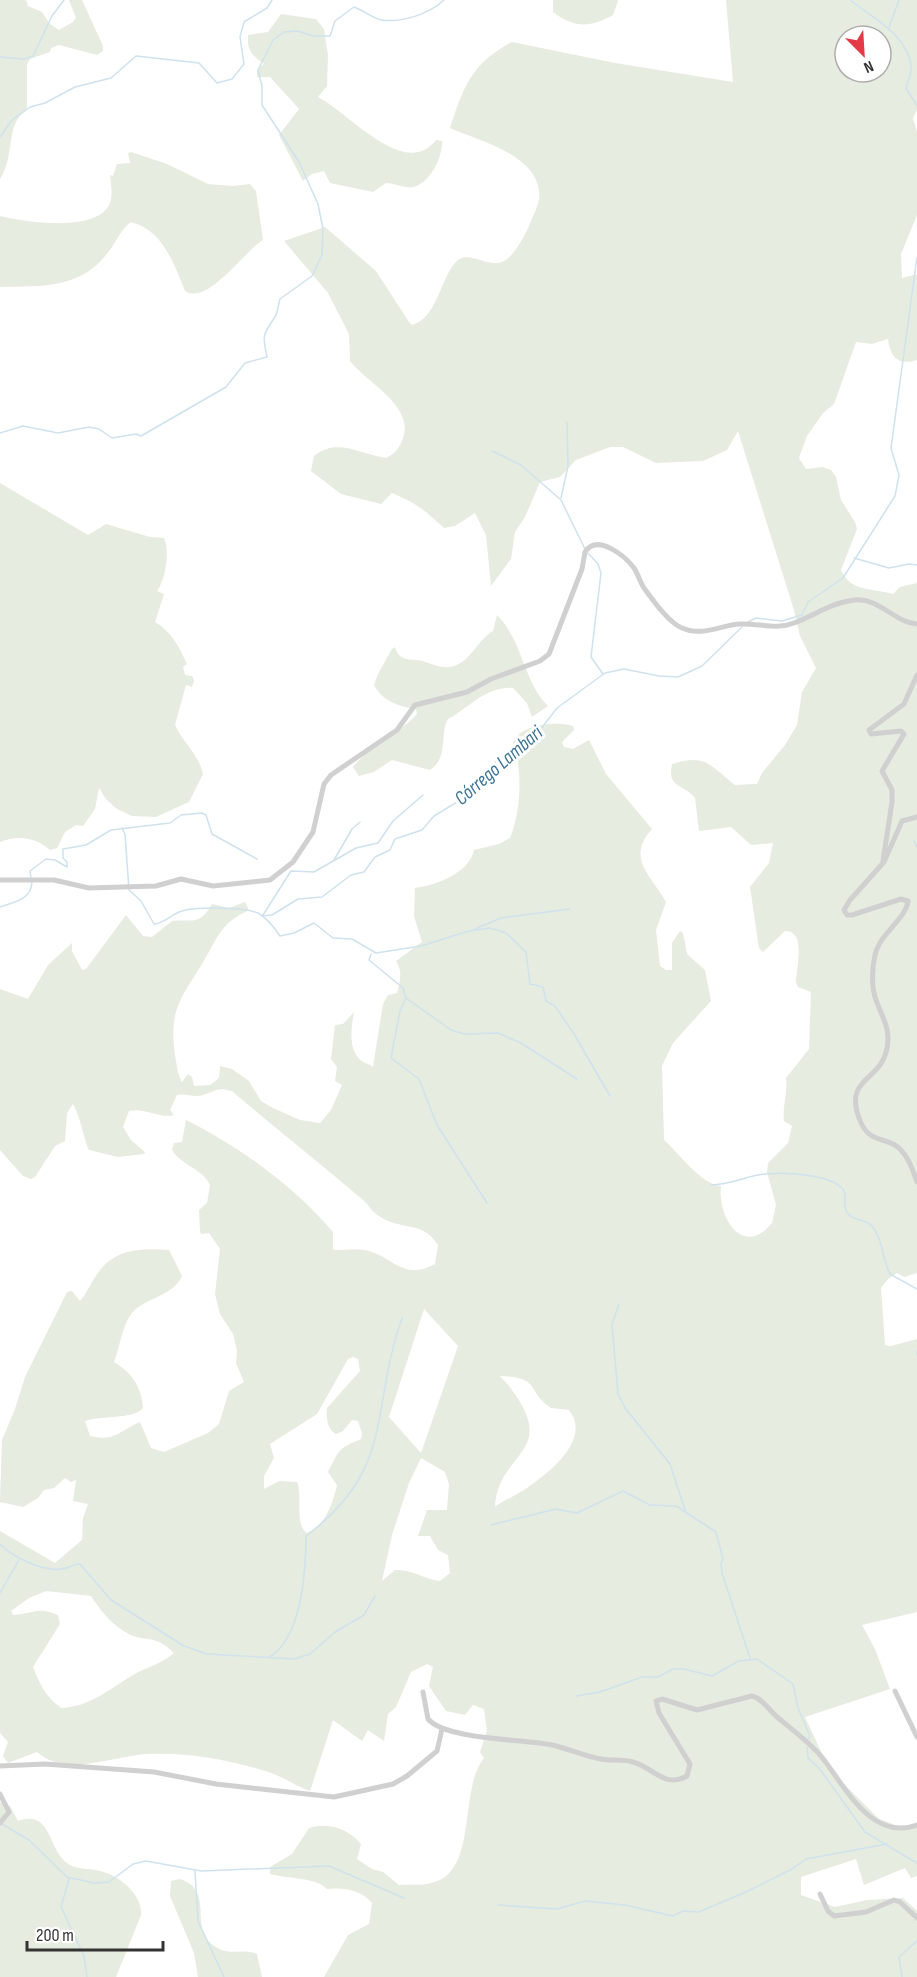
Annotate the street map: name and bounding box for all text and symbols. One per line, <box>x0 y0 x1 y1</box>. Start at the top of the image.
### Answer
north arrow <box>833 24 893 84</box>
text: N <box>861 56 876 77</box>
water label: Córrego Lambari <box>450 720 549 810</box>
scale bar <box>27 1914 164 1952</box>
text: 200 m <box>36 1925 74 1946</box>

